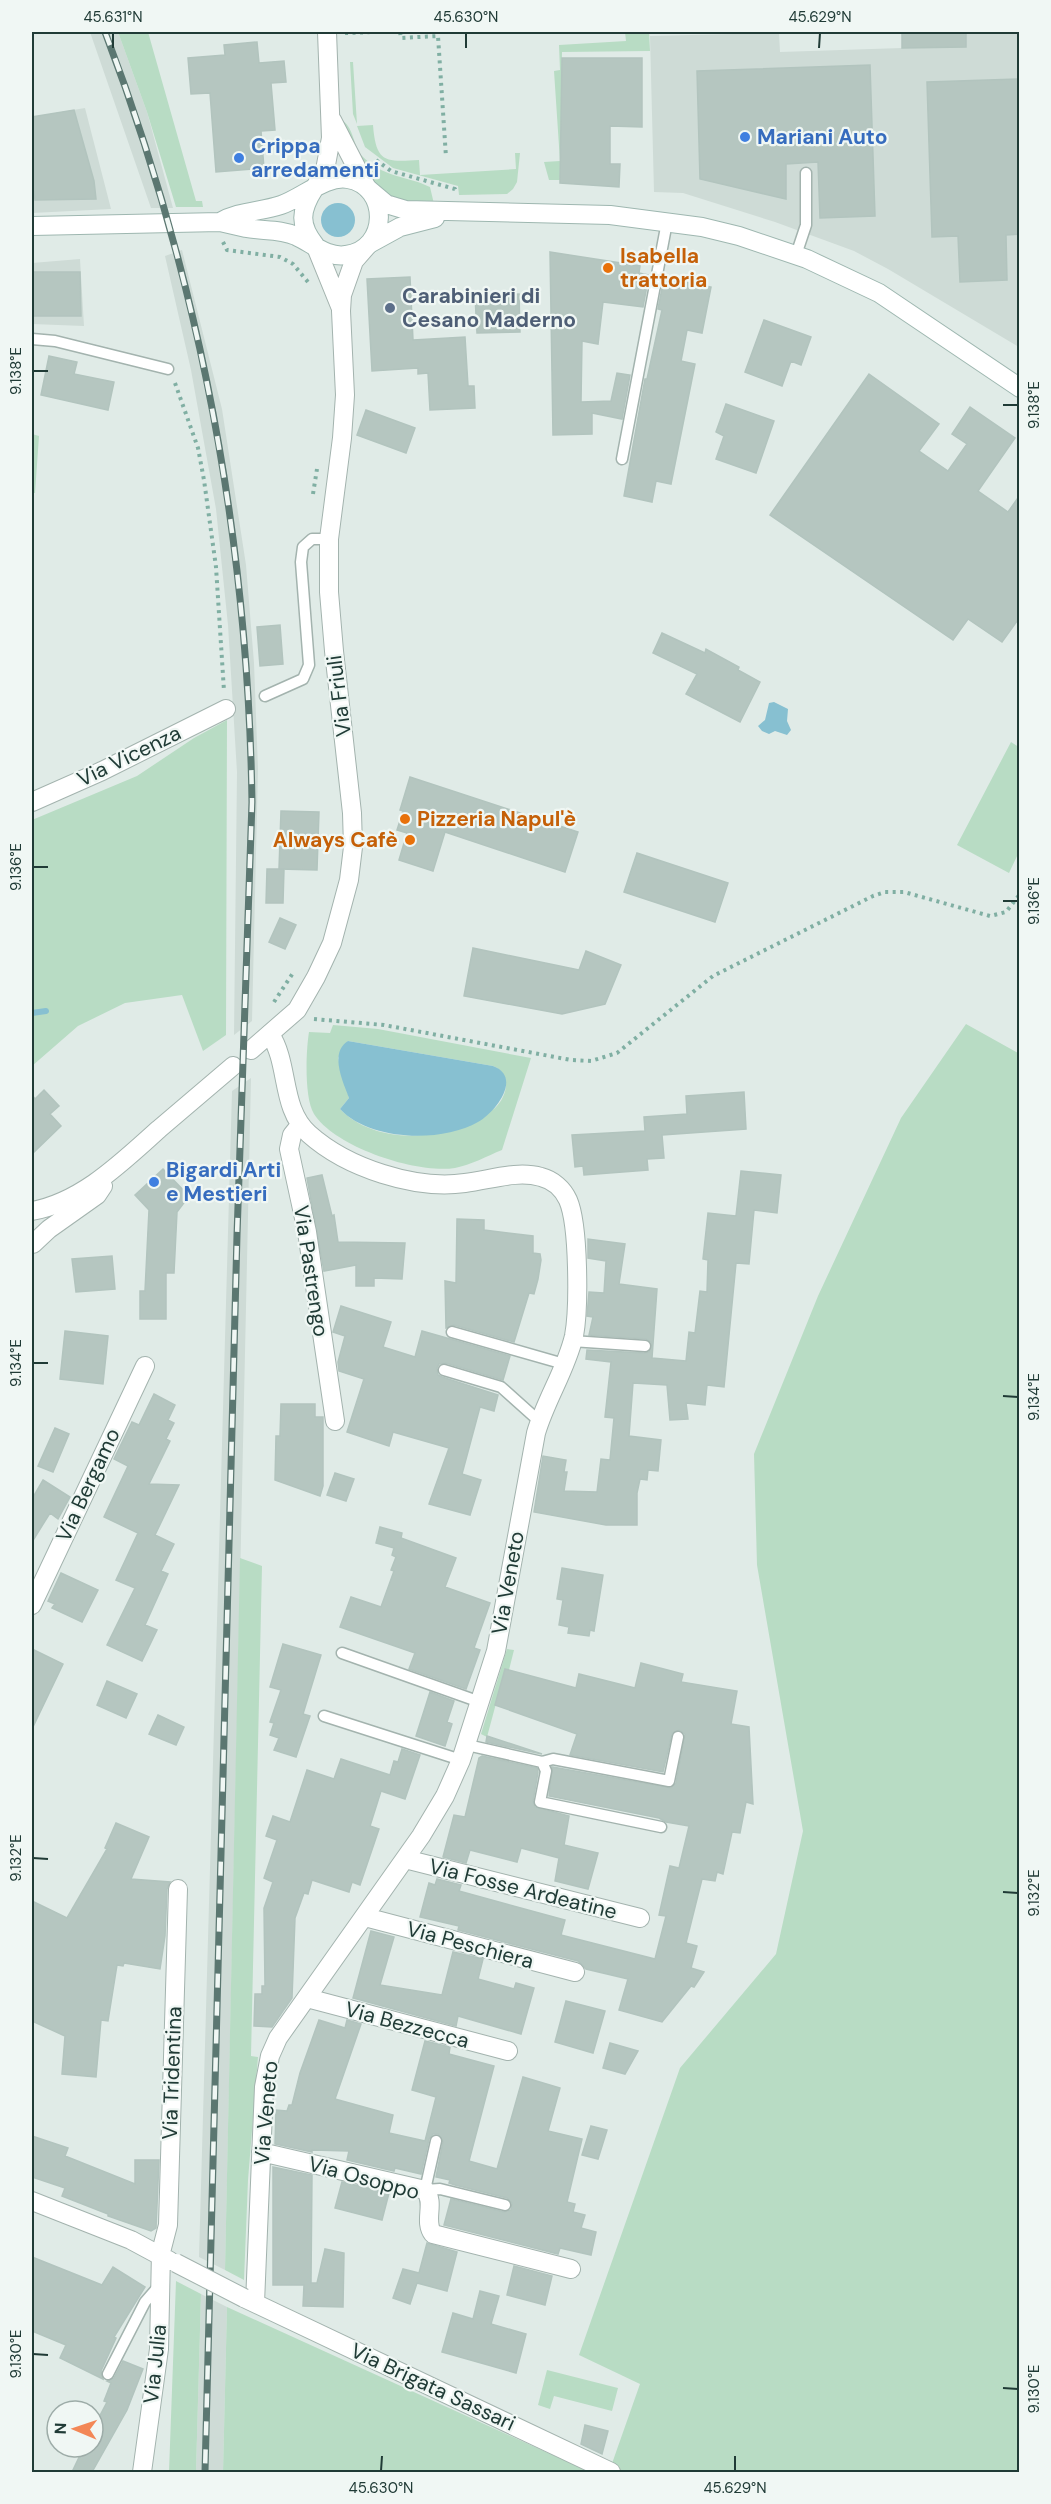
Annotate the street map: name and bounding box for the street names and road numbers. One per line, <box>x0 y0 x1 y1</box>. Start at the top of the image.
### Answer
street label: Via Friuli <box>320 654 358 738</box>
street label: Via Vicenza <box>72 719 186 793</box>
street label: Via Pastrengo <box>287 1203 335 1339</box>
street label: Via Bergamo <box>49 1424 127 1546</box>
street label: Via Veneto <box>485 1529 531 1637</box>
street label: Via Fosse Ardeatine <box>426 1852 620 1926</box>
street label: Via Peschiera <box>403 1915 537 1975</box>
street label: Via Bezzecca <box>342 1995 472 2055</box>
street label: Via Tridentina <box>156 2006 188 2140</box>
street label: Via Veneto <box>247 2060 285 2166</box>
street label: Via Osoppo <box>305 2150 423 2206</box>
street label: Via Julia <box>137 2323 173 2405</box>
street label: Via Brigata Sassari <box>346 2337 520 2437</box>

